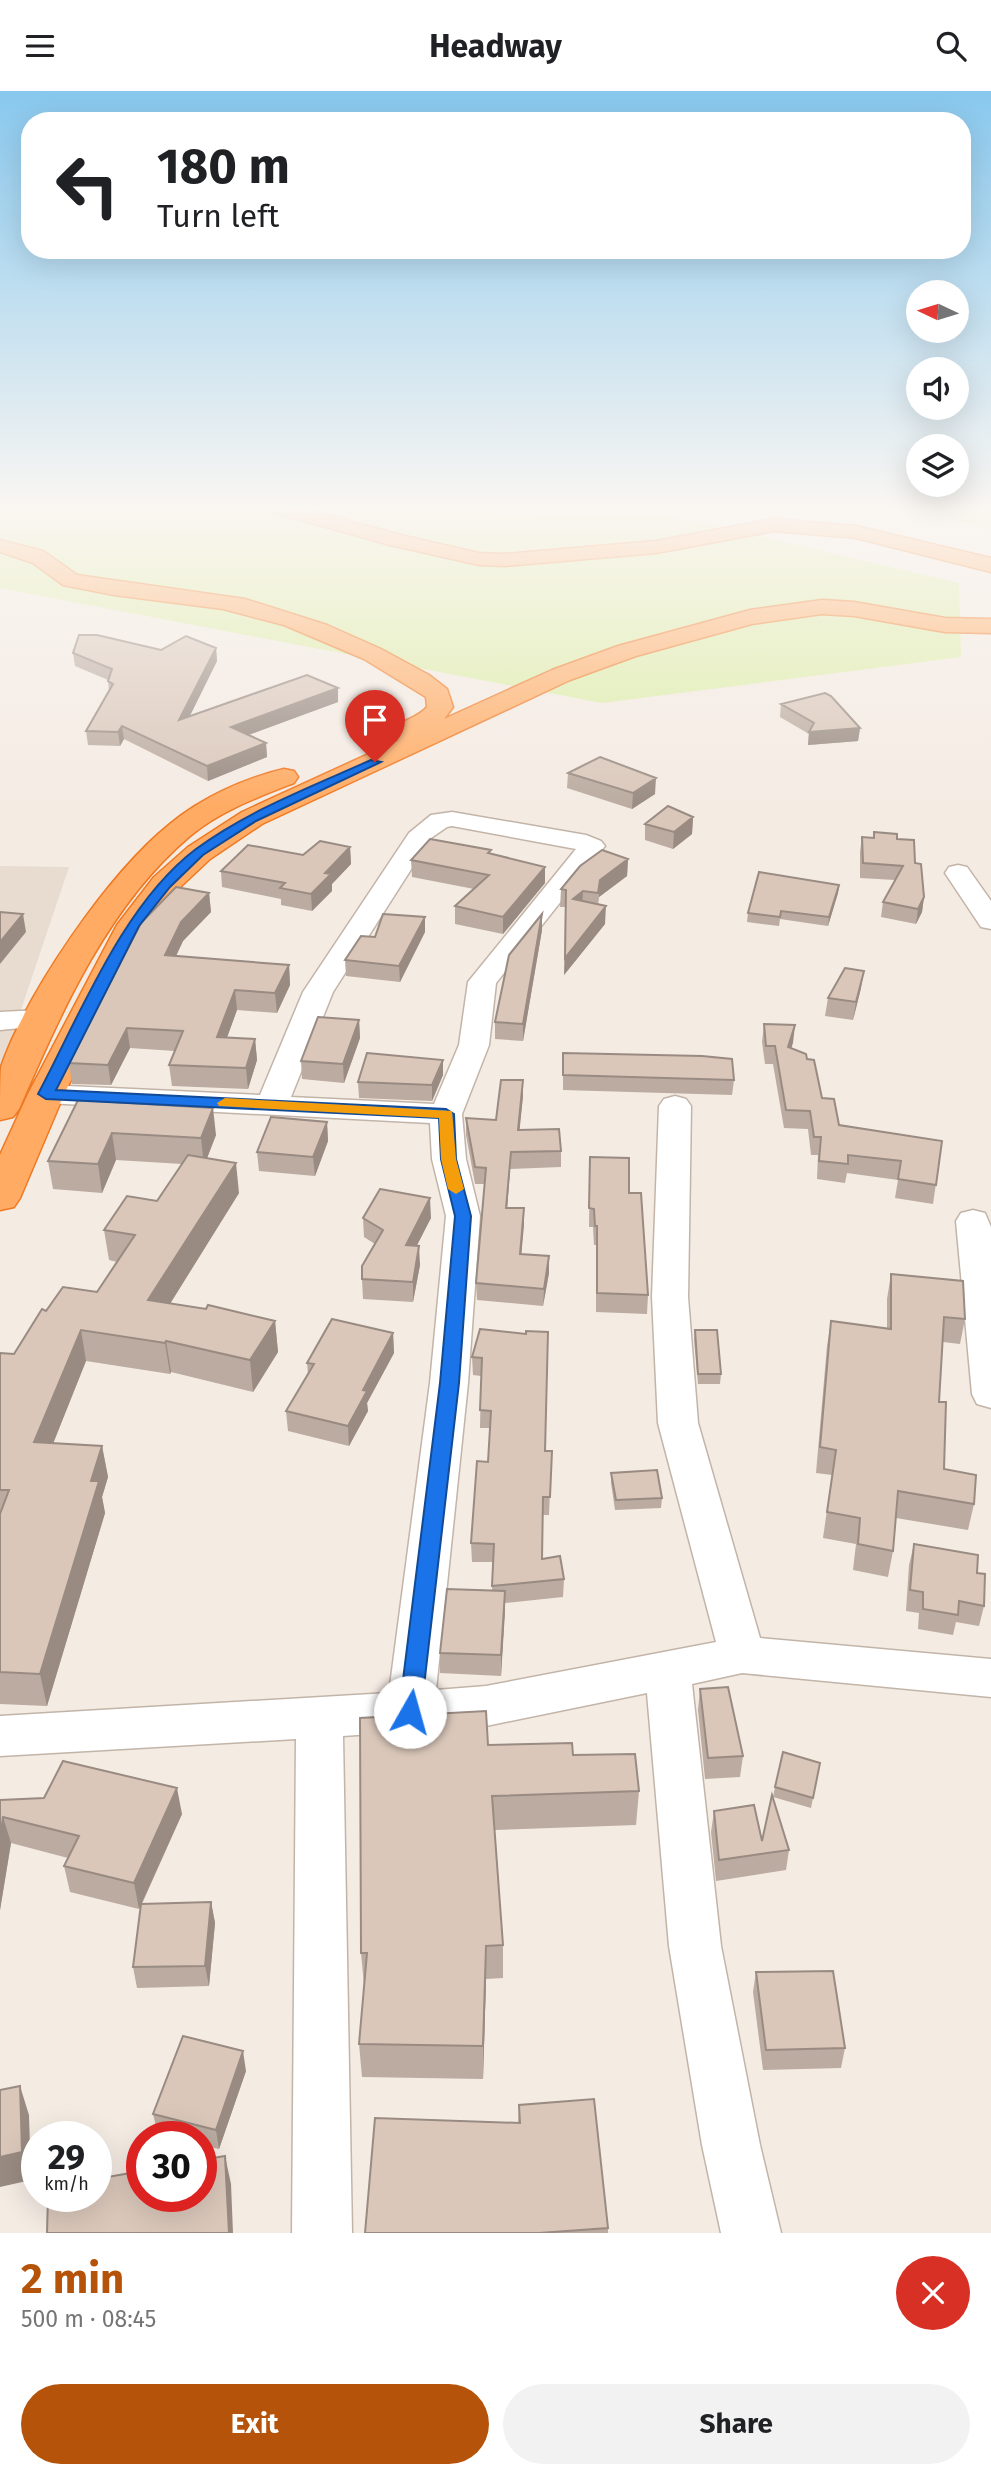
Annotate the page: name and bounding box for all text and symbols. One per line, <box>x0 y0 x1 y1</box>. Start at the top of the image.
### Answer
icon: menu <box>21 27 59 65</box>
text: Headway <box>429 27 562 65</box>
icon: search <box>932 27 970 65</box>
text: 180 m <box>157 137 290 196</box>
icon: left <box>42 140 133 231</box>
text: Turn left <box>157 197 279 235</box>
north arrow <box>906 280 970 343</box>
map controls <box>906 280 969 497</box>
button: sound <box>906 357 969 420</box>
button: layers <box>906 434 969 497</box>
pin <box>345 690 405 762</box>
icon: arrive <box>356 701 394 739</box>
position arrow <box>373 1675 447 1749</box>
speed limit sign: 30 <box>126 2121 217 2212</box>
text: 29 <box>48 2136 85 2178</box>
text: km/h <box>44 2173 89 2195</box>
text: 2 min <box>21 2254 124 2304</box>
button: close <box>896 2256 970 2330</box>
text: 500 m · 08:45 <box>21 2305 156 2333</box>
button: Exit <box>21 2384 489 2464</box>
button: Share <box>503 2384 970 2464</box>

